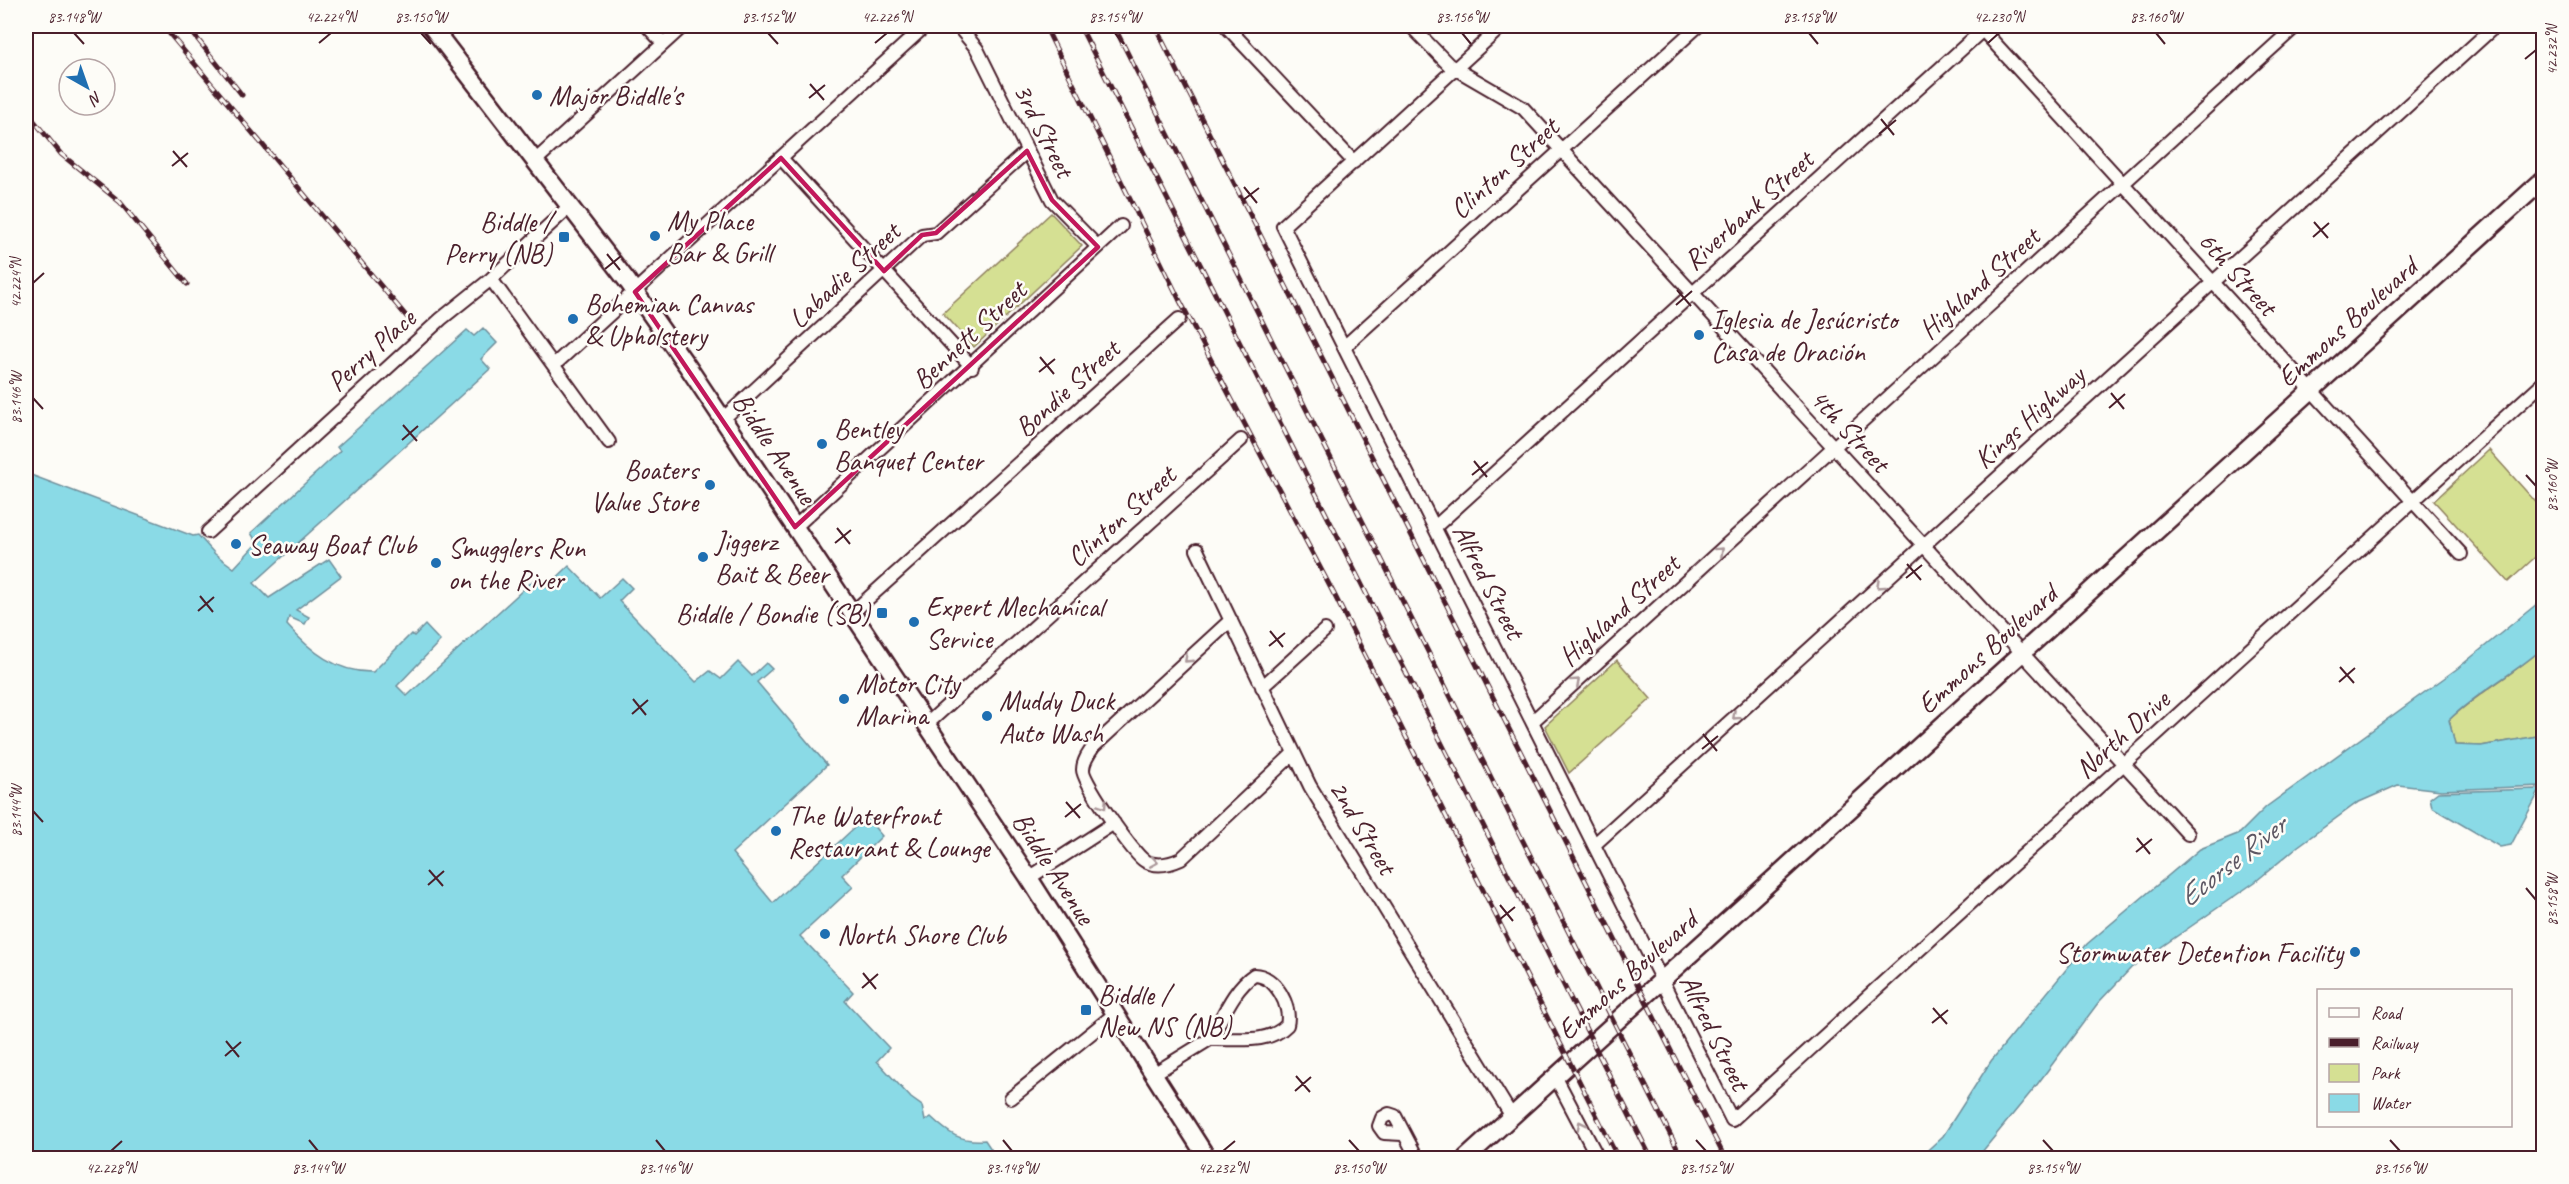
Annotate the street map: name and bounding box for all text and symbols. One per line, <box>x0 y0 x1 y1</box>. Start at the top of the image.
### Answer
text: 83.148°W <box>48 8 103 27</box>
text: 42.224°N <box>306 8 359 27</box>
text: 83.150°W <box>395 8 450 27</box>
text: 83.152°W <box>742 8 797 27</box>
text: 42.226°N <box>862 8 915 27</box>
text: 83.154°W <box>1089 8 1144 27</box>
text: 83.156°W <box>1436 8 1491 27</box>
text: 83.158°W <box>1783 8 1838 27</box>
text: 42.230°N <box>1974 8 2027 27</box>
text: 83.160°W <box>2130 8 2185 27</box>
text: 42.232°N <box>2543 22 2562 75</box>
north arrow <box>57 57 117 117</box>
street label: 3rd Street <box>1006 77 1084 185</box>
place label: Major Biddle's <box>549 78 685 113</box>
text: N <box>83 87 106 111</box>
marker: Major Biddle's <box>530 88 544 102</box>
street label: Clinton Street <box>1442 108 1568 226</box>
street label: Riverbank Street <box>1676 141 1822 277</box>
place label: My Place Bar & Grill <box>667 203 777 270</box>
place label: Biddle / Perry (NB) <box>444 204 558 271</box>
street label: Labadie Street <box>781 213 909 336</box>
street label: Highland Street <box>1911 218 2049 346</box>
street label: 6th Street <box>2191 223 2287 325</box>
marker: My Place Bar & Grill <box>648 229 662 243</box>
marker: Biddle / Perry (NB) <box>557 230 571 244</box>
street label: Emmons Boulevard <box>2270 247 2427 394</box>
text: 42.224°N <box>7 255 26 308</box>
street label: Bennett Street <box>905 271 1035 397</box>
place label: Bohemian Canvas & Upholstery <box>585 286 755 353</box>
street label: Perry Place <box>319 300 424 399</box>
place label: Iglesia de Jesúcristo Casa de Oración <box>1711 302 1900 369</box>
marker: Bohemian Canvas & Upholstery <box>566 312 580 326</box>
marker: Iglesia de Jesúcristo Casa de Oración <box>1692 328 1706 342</box>
street label: Bondie Street <box>1007 330 1129 444</box>
street label: Kings Highway <box>1966 356 2094 476</box>
text: 83.146°W <box>7 369 26 424</box>
street label: 4th Street <box>1802 381 1899 481</box>
street label: Biddle Avenue <box>725 386 826 512</box>
place label: Bentley Banquet Center <box>834 411 985 478</box>
marker: Bentley Banquet Center <box>815 437 829 451</box>
place label: Boaters Value Store <box>591 452 700 519</box>
street label: Clinton Street <box>1059 456 1185 574</box>
text: 83.160°W <box>2543 457 2562 512</box>
marker: Boaters Value Store <box>703 478 717 492</box>
street label: Alfred Street <box>1445 518 1534 647</box>
place label: Jiggerz Bait & Beer <box>713 524 831 591</box>
place label: Seaway Boat Club <box>248 527 418 562</box>
place label: Smugglers Run on the River <box>448 530 587 597</box>
marker: Seaway Boat Club <box>229 537 243 551</box>
street label: Highland Street <box>1551 545 1689 673</box>
one-way arrow <box>1713 547 1724 558</box>
marker: Jiggerz Bait & Beer <box>696 550 710 564</box>
marker: Smugglers Run on the River <box>429 556 443 570</box>
street label: Emmons Boulevard <box>1910 574 2067 721</box>
one-way arrow <box>1876 577 1887 588</box>
place label: Expert Mechanical Service <box>926 589 1109 656</box>
place label: Biddle / Bondie (SB) <box>676 596 872 631</box>
marker: Biddle / Bondie (SB) <box>875 606 889 620</box>
marker: Expert Mechanical Service <box>907 615 921 629</box>
one-way arrow <box>1184 652 1195 663</box>
place label: Motor City Marina <box>856 666 962 733</box>
one-way arrow <box>1569 678 1580 689</box>
street label: North Drive <box>2067 681 2178 786</box>
place label: Muddy Duck Auto Wash <box>999 683 1116 750</box>
marker: Motor City Marina <box>837 692 851 706</box>
marker: Muddy Duck Auto Wash <box>980 709 994 723</box>
one-way arrow <box>1732 709 1742 720</box>
street label: 2nd Street <box>1321 774 1406 883</box>
text: 83.144°W <box>7 782 26 837</box>
place label: The Waterfront Restaurant & Lounge <box>788 798 992 865</box>
one-way arrow <box>1095 799 1107 809</box>
water label: Ecorse River <box>2170 804 2297 915</box>
street label: Biddle Avenue <box>1005 805 1104 932</box>
marker: The Waterfront Restaurant & Lounge <box>769 824 783 838</box>
one-way arrow <box>1148 855 1158 868</box>
text: 83.158°W <box>2543 871 2562 926</box>
street label: Emmons Boulevard <box>1550 900 1707 1047</box>
place label: North Shore Club <box>837 917 1008 952</box>
marker: North Shore Club <box>818 927 832 941</box>
place label: Stormwater Detention Facility <box>2056 935 2345 970</box>
marker: Stormwater Detention Facility <box>2348 945 2362 959</box>
street label: Alfred Street <box>1672 968 1759 1098</box>
place label: Biddle / New NS (NB) <box>1098 977 1233 1044</box>
legend <box>2317 989 2512 1127</box>
text: Road <box>2371 1002 2404 1024</box>
marker: Biddle / New NS (NB) <box>1079 1003 1093 1017</box>
text: Railway <box>2371 1032 2419 1054</box>
text: Park <box>2371 1062 2401 1084</box>
text: Water <box>2371 1092 2412 1114</box>
one-way arrow <box>1576 1121 1588 1132</box>
text: 42.228°N <box>86 1159 139 1178</box>
text: 83.144°W <box>292 1159 347 1178</box>
text: 83.146°W <box>639 1159 694 1178</box>
text: 83.148°W <box>986 1159 1041 1178</box>
text: 42.232°N <box>1198 1159 1251 1178</box>
text: 83.150°W <box>1333 1159 1388 1178</box>
text: 83.152°W <box>1680 1159 1735 1178</box>
text: 83.154°W <box>2027 1159 2082 1178</box>
text: 83.156°W <box>2374 1159 2429 1178</box>

